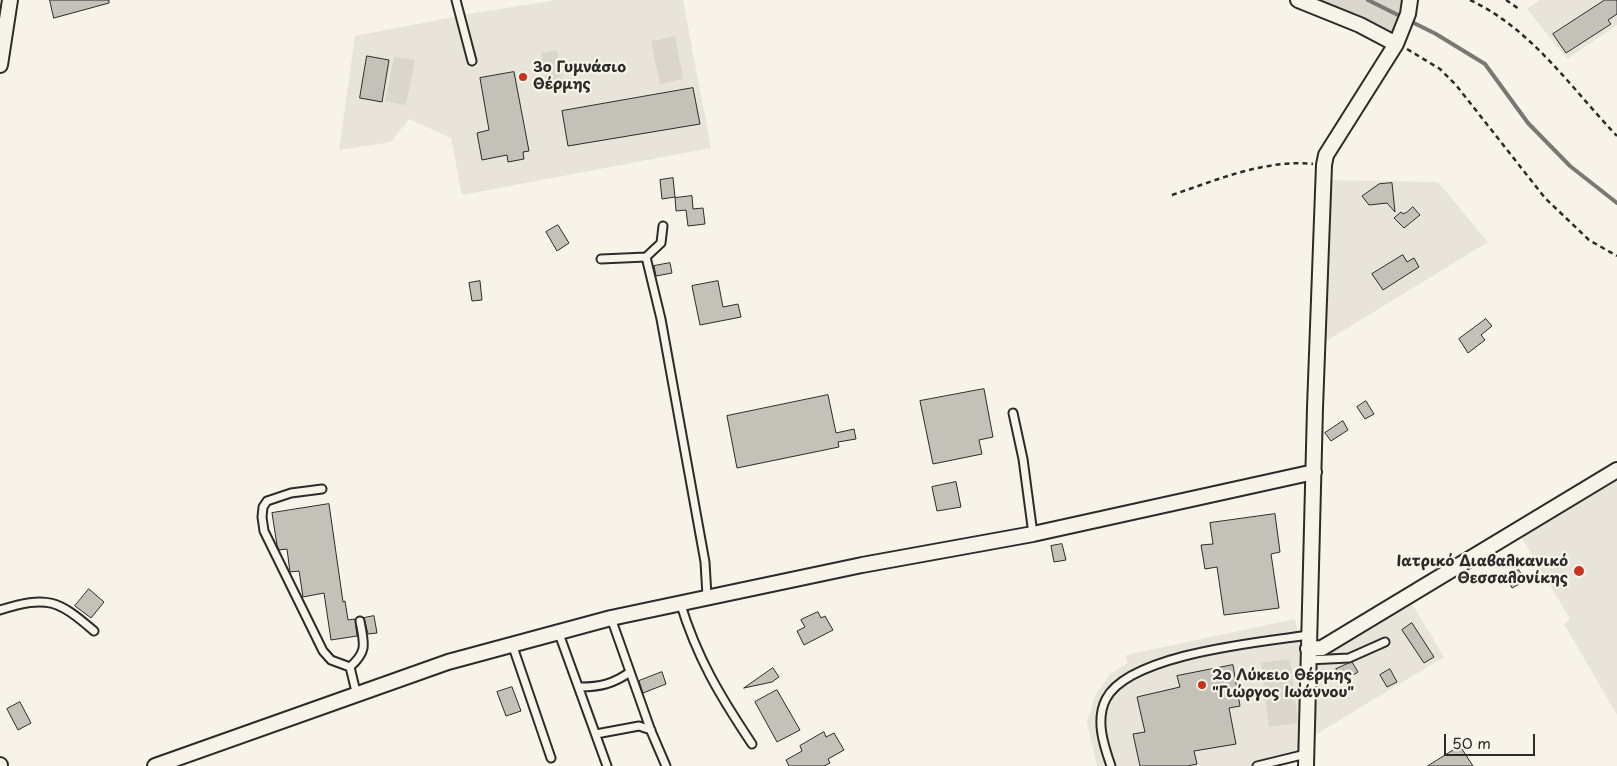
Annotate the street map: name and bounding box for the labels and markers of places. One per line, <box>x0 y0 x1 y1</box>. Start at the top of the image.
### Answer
place label: 3ο Γυμνάσιο Θέρμης <box>533 59 626 94</box>
marker: 3ο Γυμνάσιο Θέρμης <box>517 71 529 83</box>
place label: Ιατρικό Διαβαλκανικό Θεσσαλονίκης <box>1396 553 1568 588</box>
marker: Ιατρικό Διαβαλκανικό Θεσσαλονίκης <box>1572 564 1586 578</box>
place label: 2ο Λύκειο Θέρμης "Γιώργος Ιωάννου" <box>1212 667 1354 702</box>
marker: 2ο Λύκειο Θέρμης "Γιώργος Ιωάννου" <box>1196 679 1208 691</box>

